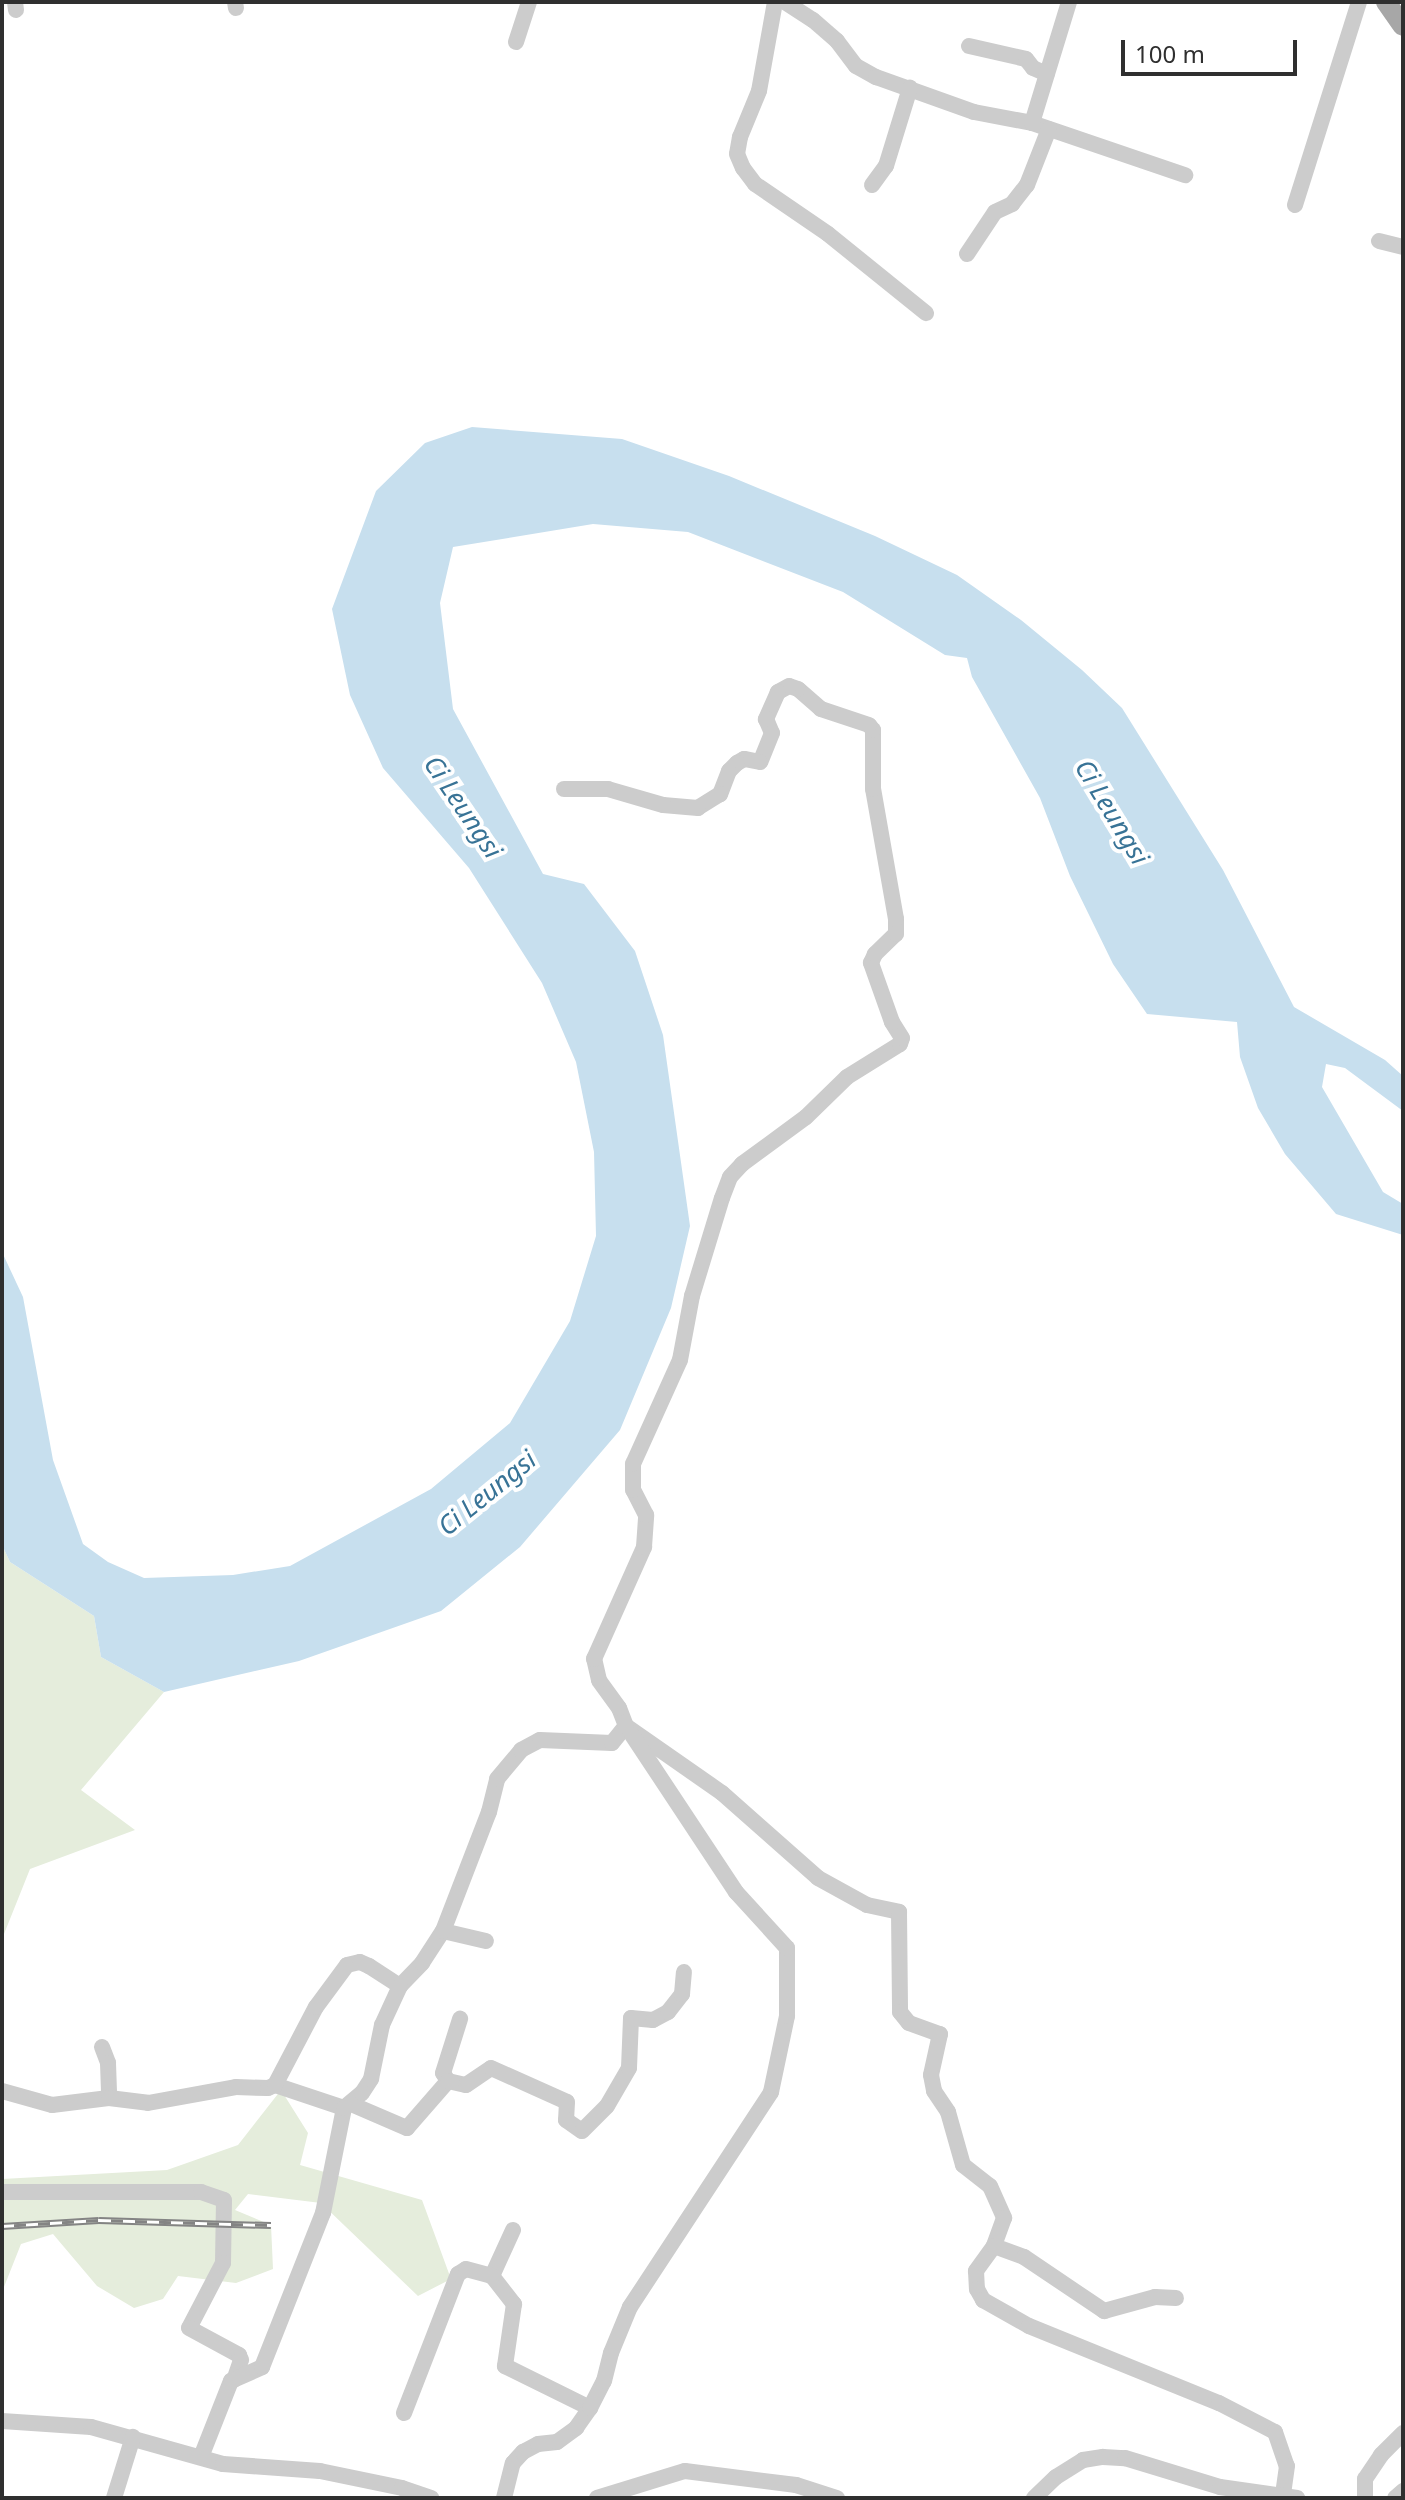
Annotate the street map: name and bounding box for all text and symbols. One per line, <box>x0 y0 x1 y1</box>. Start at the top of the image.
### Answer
scale bar <box>1125 24 1301 74</box>
text: 100 m <box>1135 37 1205 70</box>
water label: Ci Leungsi <box>417 750 509 864</box>
water label: Ci Leungsi <box>1068 754 1156 870</box>
water label: Ci Leungsi <box>432 1444 542 1542</box>

